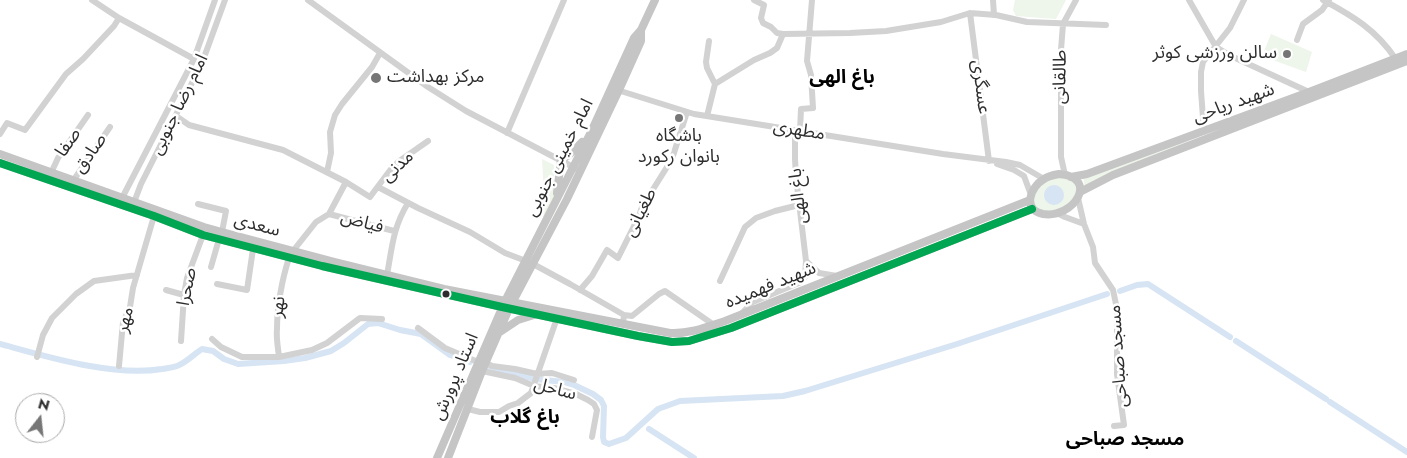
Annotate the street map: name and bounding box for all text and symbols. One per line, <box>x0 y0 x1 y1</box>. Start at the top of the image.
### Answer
place label: سالن ورزشی کوثر <box>1153 43 1277 65</box>
marker: سالن ورزشی کوثر <box>1281 48 1293 60</box>
street label: طالقانی <box>1050 50 1072 104</box>
street label: امام رضا جنوبی <box>146 51 214 159</box>
street label: عسگری <box>966 59 994 115</box>
place label: مرکز بهداشت <box>387 67 484 89</box>
district label: باغ الهی <box>809 67 875 89</box>
marker: مرکز بهداشت <box>369 71 383 85</box>
street label: شهید ریاحی <box>1190 79 1278 129</box>
street label: امام خمینی جنوبی <box>521 96 599 220</box>
marker: باشگاه بانوان رکورد <box>673 112 685 124</box>
street label: مطهری <box>772 116 826 146</box>
street label: صفا <box>52 124 86 162</box>
place label: باشگاه بانوان رکورد <box>638 126 720 168</box>
street label: صادق <box>70 130 112 178</box>
street label: مدنی <box>377 146 419 188</box>
street label: باغ الهی <box>785 167 813 225</box>
street label: طغیانی <box>620 185 662 241</box>
street label: فیاض <box>338 207 386 239</box>
street label: سعدی <box>232 210 282 242</box>
street label: شهید فهمیده <box>722 258 820 314</box>
street label: صحرا <box>174 266 202 308</box>
unlabelled marker <box>441 289 451 299</box>
street label: نهر <box>267 295 291 319</box>
street label: مسجد صباحی <box>1105 304 1133 408</box>
street label: مهر <box>112 305 140 335</box>
street label: استاد پرورش <box>428 330 484 424</box>
street label: ساحل <box>531 374 579 406</box>
north arrow <box>15 393 65 443</box>
text: N <box>36 393 52 416</box>
district label: باغ گلاب <box>490 407 560 429</box>
district label: مسجد صباحی <box>1066 429 1184 451</box>

